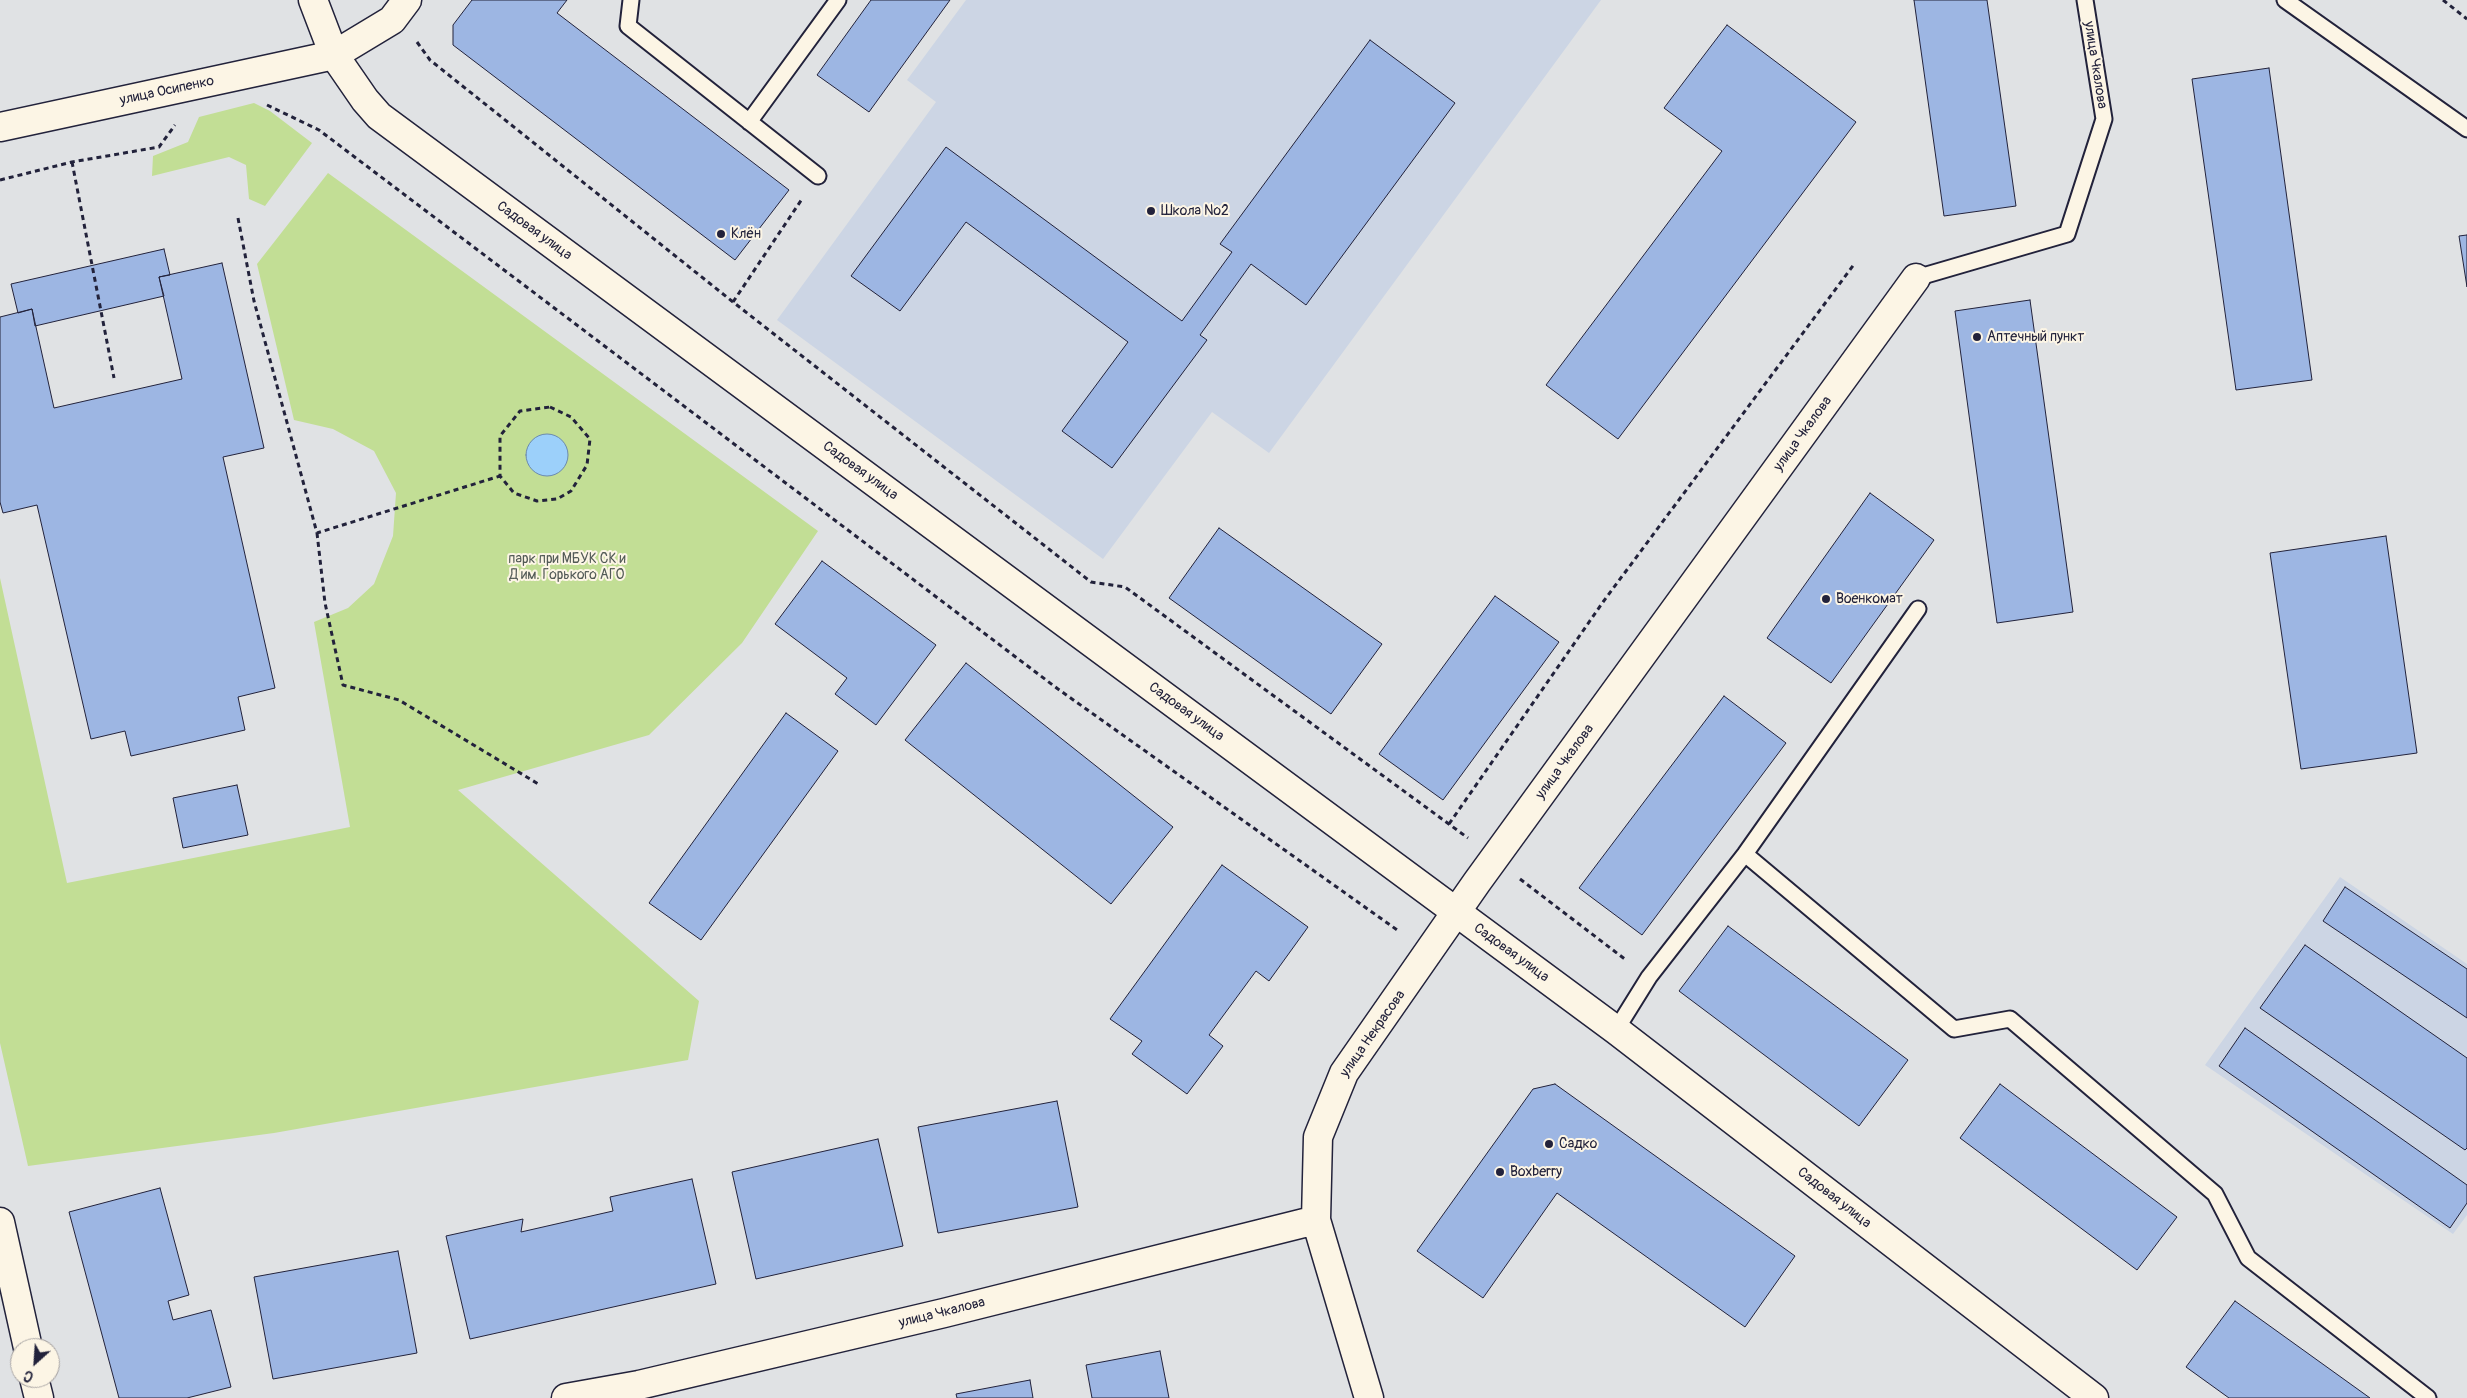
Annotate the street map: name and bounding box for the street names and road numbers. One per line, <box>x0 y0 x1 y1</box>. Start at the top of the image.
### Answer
street label: улица Чкалова <box>2080 20 2110 110</box>
street label: улица Осипенко <box>118 73 216 109</box>
street label: Садовая улица <box>493 198 575 264</box>
street label: улица Чкалова <box>1770 393 1836 475</box>
street label: Садовая улица <box>819 438 901 504</box>
street label: Садовая улица <box>1145 679 1227 745</box>
street label: улица Чкалова <box>1532 721 1598 803</box>
street label: Садовая улица <box>1470 920 1552 986</box>
street label: улица Некрасова <box>1337 987 1409 1081</box>
street label: Садовая улица <box>1794 1164 1874 1232</box>
street label: улица Чкалова <box>897 1294 987 1332</box>

